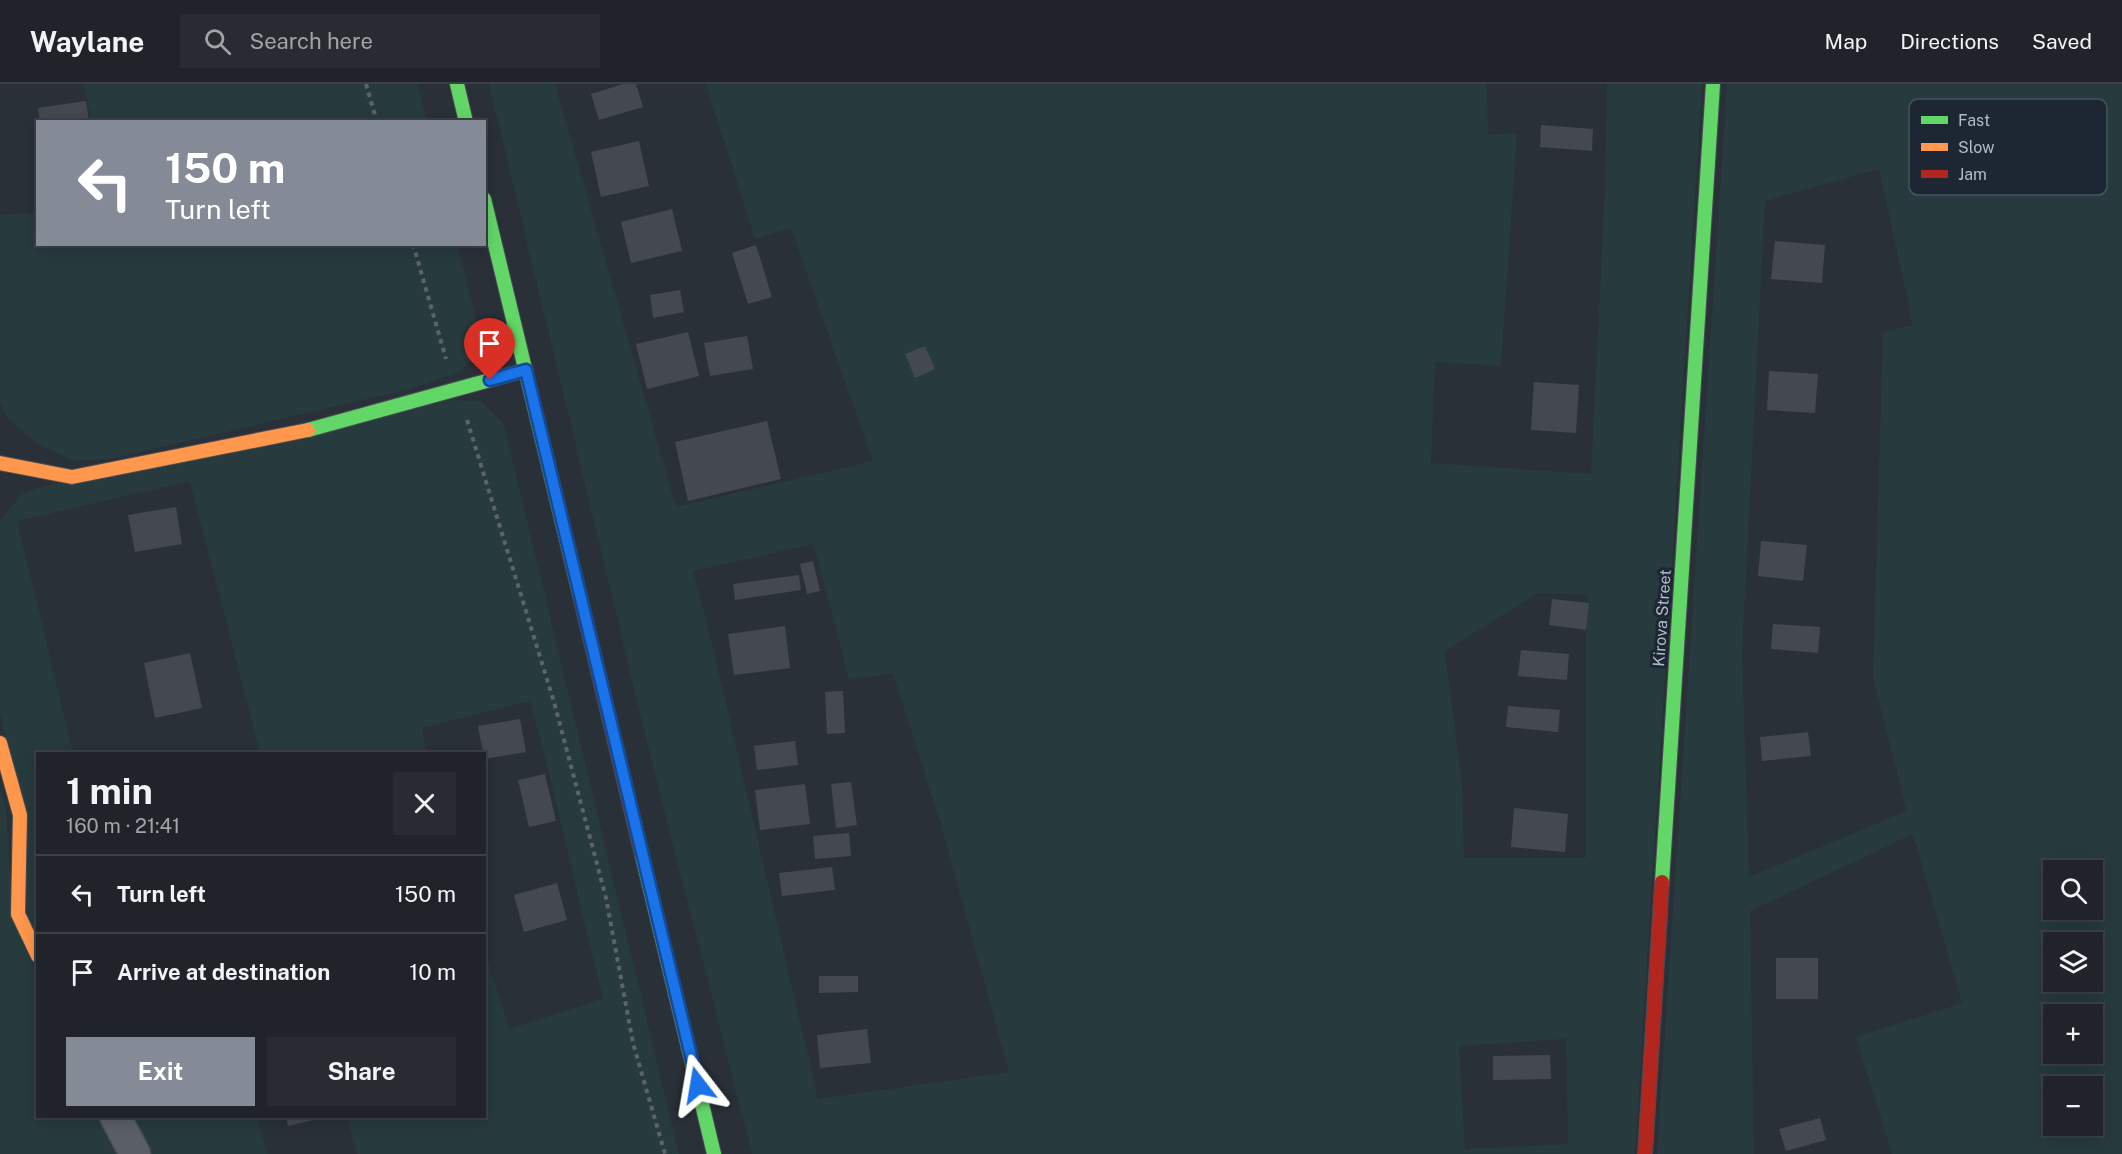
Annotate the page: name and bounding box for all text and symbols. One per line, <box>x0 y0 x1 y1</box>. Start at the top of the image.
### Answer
search box <box>180 14 600 68</box>
text: Waylane <box>30 25 144 58</box>
icon: search <box>201 25 234 58</box>
text: Search here <box>249 28 373 54</box>
text: Map <box>1825 29 1867 54</box>
text: Directions <box>1900 29 1999 54</box>
text: Saved <box>2032 29 2092 54</box>
legend <box>1909 99 2107 195</box>
text: Fast <box>1958 111 1990 130</box>
text: Slow <box>1958 138 1995 157</box>
text: 150 m <box>165 143 285 192</box>
icon: left <box>66 144 144 222</box>
text: Jam <box>1958 165 1987 184</box>
text: Turn left <box>165 193 271 225</box>
pin <box>464 318 515 380</box>
icon: arrive <box>473 327 506 360</box>
street label: Kirova Street <box>1649 569 1675 667</box>
text: 1 min <box>66 770 153 812</box>
button: close <box>393 772 456 835</box>
text: 160 m · 21:41 <box>66 814 180 838</box>
map controls <box>2043 860 2103 1136</box>
button: search <box>2043 860 2103 920</box>
icon: left <box>66 878 99 911</box>
text: Turn left <box>117 881 206 907</box>
text: 150 m <box>395 881 456 907</box>
button: layers <box>2043 932 2103 992</box>
icon: arrive <box>66 956 99 989</box>
text: Arrive at destination <box>117 959 330 985</box>
text: 10 m <box>409 959 456 985</box>
button: + <box>2043 1004 2103 1064</box>
button: Exit <box>66 1037 255 1106</box>
button: Share <box>267 1037 456 1106</box>
position arrow <box>666 1053 730 1117</box>
button: − <box>2043 1076 2103 1136</box>

